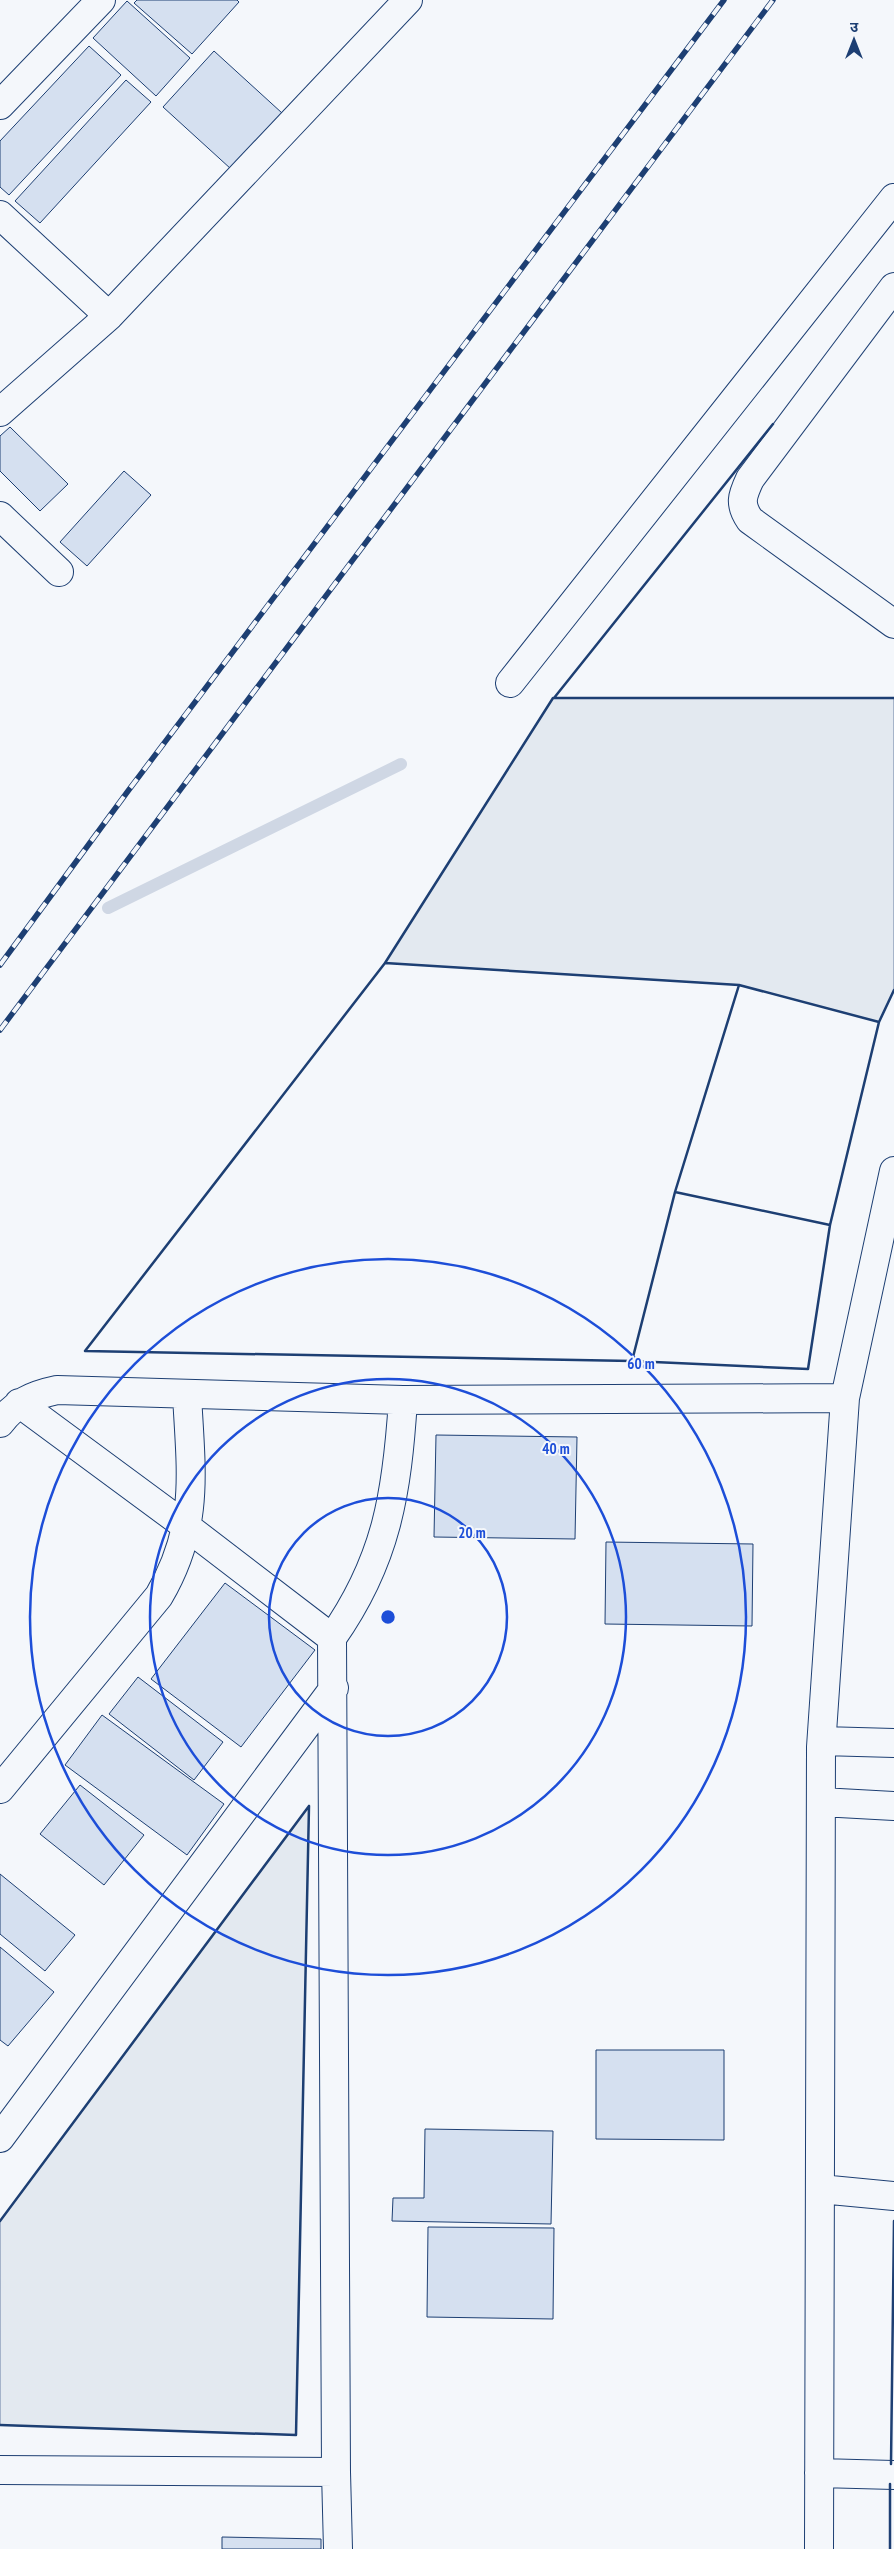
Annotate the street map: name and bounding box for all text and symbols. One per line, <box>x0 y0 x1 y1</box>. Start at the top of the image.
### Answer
north arrow <box>829 15 879 65</box>
text: उ <box>850 18 859 36</box>
text: 60 m <box>627 1354 655 1373</box>
text: 40 m <box>542 1439 570 1458</box>
text: 20 m <box>458 1523 486 1542</box>
centre of rings <box>379 1608 397 1626</box>

